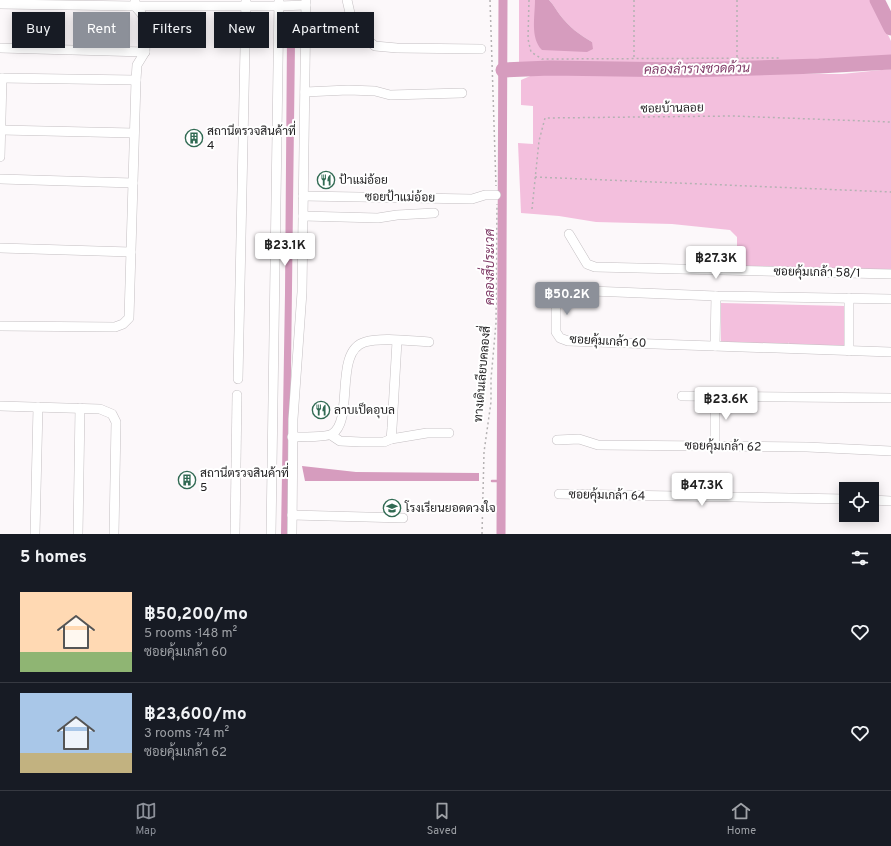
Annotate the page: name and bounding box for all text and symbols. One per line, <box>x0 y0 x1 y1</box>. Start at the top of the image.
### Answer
chip: Buy <box>12 12 65 48</box>
chip: Rent <box>73 12 130 48</box>
chip: Filters <box>138 12 206 48</box>
chip: New <box>214 12 269 48</box>
chip: Apartment <box>277 12 374 48</box>
water label: คลองลำรางชวดด้วน <box>644 59 751 79</box>
street label: ซอยบ้านลอย <box>640 100 704 118</box>
place label: สถานีตรวจสินค้าที่ 4 <box>207 120 296 154</box>
building icon: สถานีตรวจสินค้าที่ 4 <box>184 128 204 148</box>
restaurant icon: ป้าแม่อ้อย <box>316 170 336 190</box>
place label: ป้าแม่อ้อย <box>339 173 388 189</box>
street label: ซอยป้าแม่อ้อย <box>365 189 435 207</box>
water label: คลองสี่ประเวศ <box>477 228 499 305</box>
pin: ฿23.1K <box>252 233 318 267</box>
text: ฿23.1K <box>264 238 306 254</box>
pin: ฿27.3K <box>683 246 749 280</box>
text: ฿27.3K <box>695 251 737 267</box>
street label: ซอยคุ้มเกล้า 58/1 <box>773 264 861 282</box>
pin: ฿50.2K <box>534 282 600 316</box>
text: ฿50.2K <box>544 287 590 303</box>
street label: ทางเดินเลียบคลองสี่ <box>467 325 495 423</box>
street label: ซอยคุ้มเกล้า 60 <box>569 332 647 352</box>
pin: ฿23.6K <box>693 387 759 421</box>
text: ฿23.6K <box>704 392 748 408</box>
restaurant icon: ลาบเป็ดอุบล <box>311 400 331 420</box>
place label: ลาบเป็ดอุบล <box>334 402 395 419</box>
street label: ซอยคุ้มเกล้า 62 <box>685 438 761 456</box>
place label: สถานีตรวจสินค้าที่ 5 <box>200 462 289 496</box>
building icon: สถานีตรวจสินค้าที่ 5 <box>177 470 197 490</box>
pin: ฿47.3K <box>669 473 735 507</box>
text: ฿47.3K <box>681 478 723 494</box>
map controls <box>839 482 879 522</box>
button: locate <box>839 482 879 522</box>
street label: ซอยคุ้มเกล้า 64 <box>568 487 645 505</box>
school or university icon: โรงเรียนยอดดวงใจ <box>382 498 402 518</box>
place label: โรงเรียนยอดดวงใจ <box>404 500 496 517</box>
text: 5 homes <box>20 547 87 569</box>
icon: filters <box>849 547 871 569</box>
text: ฿50,200/mo <box>144 604 248 626</box>
icon: home <box>52 608 100 656</box>
icon: heart <box>849 621 871 643</box>
text: 5 rooms · 148 m² <box>144 626 237 642</box>
text: ซอยคุ้มเกล้า 60 <box>144 645 227 661</box>
text: ฿23,600/mo <box>144 704 247 726</box>
icon: home <box>52 709 100 757</box>
icon: heart <box>849 722 871 744</box>
text: 3 rooms · 74 m² <box>144 726 229 742</box>
text: ซอยคุ้มเกล้า 62 <box>144 745 227 761</box>
tab: Map <box>135 800 157 838</box>
tab: Saved <box>427 800 457 838</box>
tab: Home <box>727 800 756 838</box>

